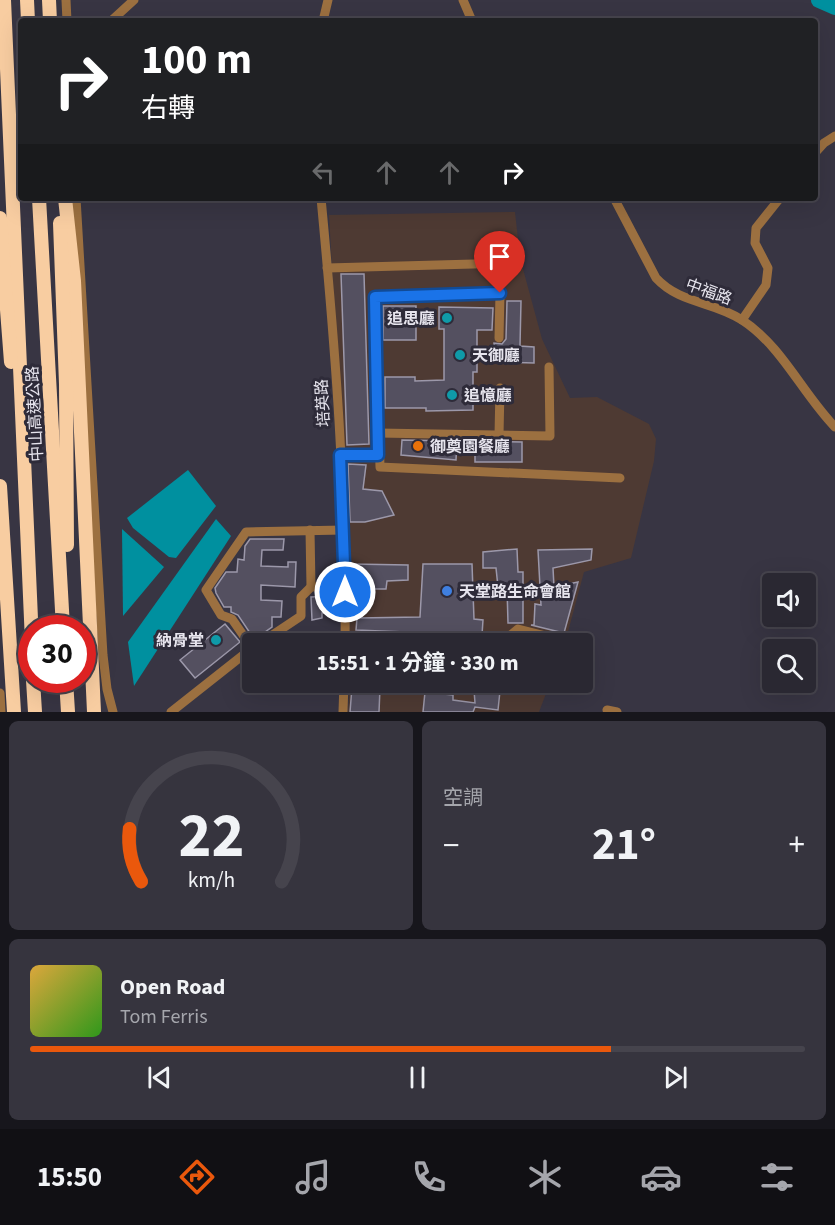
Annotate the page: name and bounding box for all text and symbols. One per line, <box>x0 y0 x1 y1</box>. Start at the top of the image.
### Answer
text: 100 m <box>141 30 252 90</box>
icon: right <box>42 42 120 120</box>
text: 右轉 <box>141 89 195 128</box>
icon: left <box>307 156 340 189</box>
icon: ahead <box>370 156 403 189</box>
icon: ahead <box>433 156 466 189</box>
icon: right <box>496 156 529 189</box>
pin <box>474 231 525 293</box>
icon: arrive <box>483 240 516 273</box>
street label: 中福路 <box>682 273 735 310</box>
place label: 追思廳 <box>387 308 435 330</box>
marker: 追思廳 <box>440 311 454 325</box>
place label: 天御廳 <box>472 345 520 367</box>
marker: 天御廳 <box>453 348 467 362</box>
street label: 中山高速公路 <box>22 365 48 462</box>
street label: 培英路 <box>311 378 335 427</box>
place label: 追憶廳 <box>464 385 512 407</box>
marker: 追憶廳 <box>445 388 459 402</box>
place label: 御奠園餐廳 <box>430 436 510 458</box>
marker: 御奠園餐廳 <box>411 439 425 453</box>
position arrow <box>313 560 377 624</box>
map controls <box>762 573 816 693</box>
button: sound <box>762 573 816 627</box>
place label: 天堂路生命會館 <box>459 581 571 603</box>
marker: 天堂路生命會館 <box>440 584 454 598</box>
speed limit sign: 30 <box>18 615 96 693</box>
place label: 納骨堂 <box>156 630 204 652</box>
marker: 納骨堂 <box>209 633 223 647</box>
button: search <box>762 639 816 693</box>
text: 15:51 · 1 分鐘 · 330 m <box>317 647 518 679</box>
text: 空調 <box>443 784 483 812</box>
text: 22 <box>178 792 244 881</box>
text: 21° <box>592 813 656 877</box>
text: − <box>443 822 459 869</box>
text: + <box>789 822 805 869</box>
text: km/h <box>187 866 235 897</box>
text: Open Road <box>120 971 225 1003</box>
text: Tom Ferris <box>120 1003 208 1031</box>
icon: previous <box>143 1061 176 1094</box>
icon: pause <box>401 1061 434 1094</box>
icon: next <box>659 1061 692 1094</box>
icon: directions <box>176 1156 218 1198</box>
icon: music <box>292 1156 334 1198</box>
icon: phone <box>408 1156 450 1198</box>
icon: climate <box>524 1156 566 1198</box>
icon: car <box>640 1156 682 1198</box>
icon: filters <box>756 1156 798 1198</box>
text: 15:50 <box>37 1158 102 1197</box>

